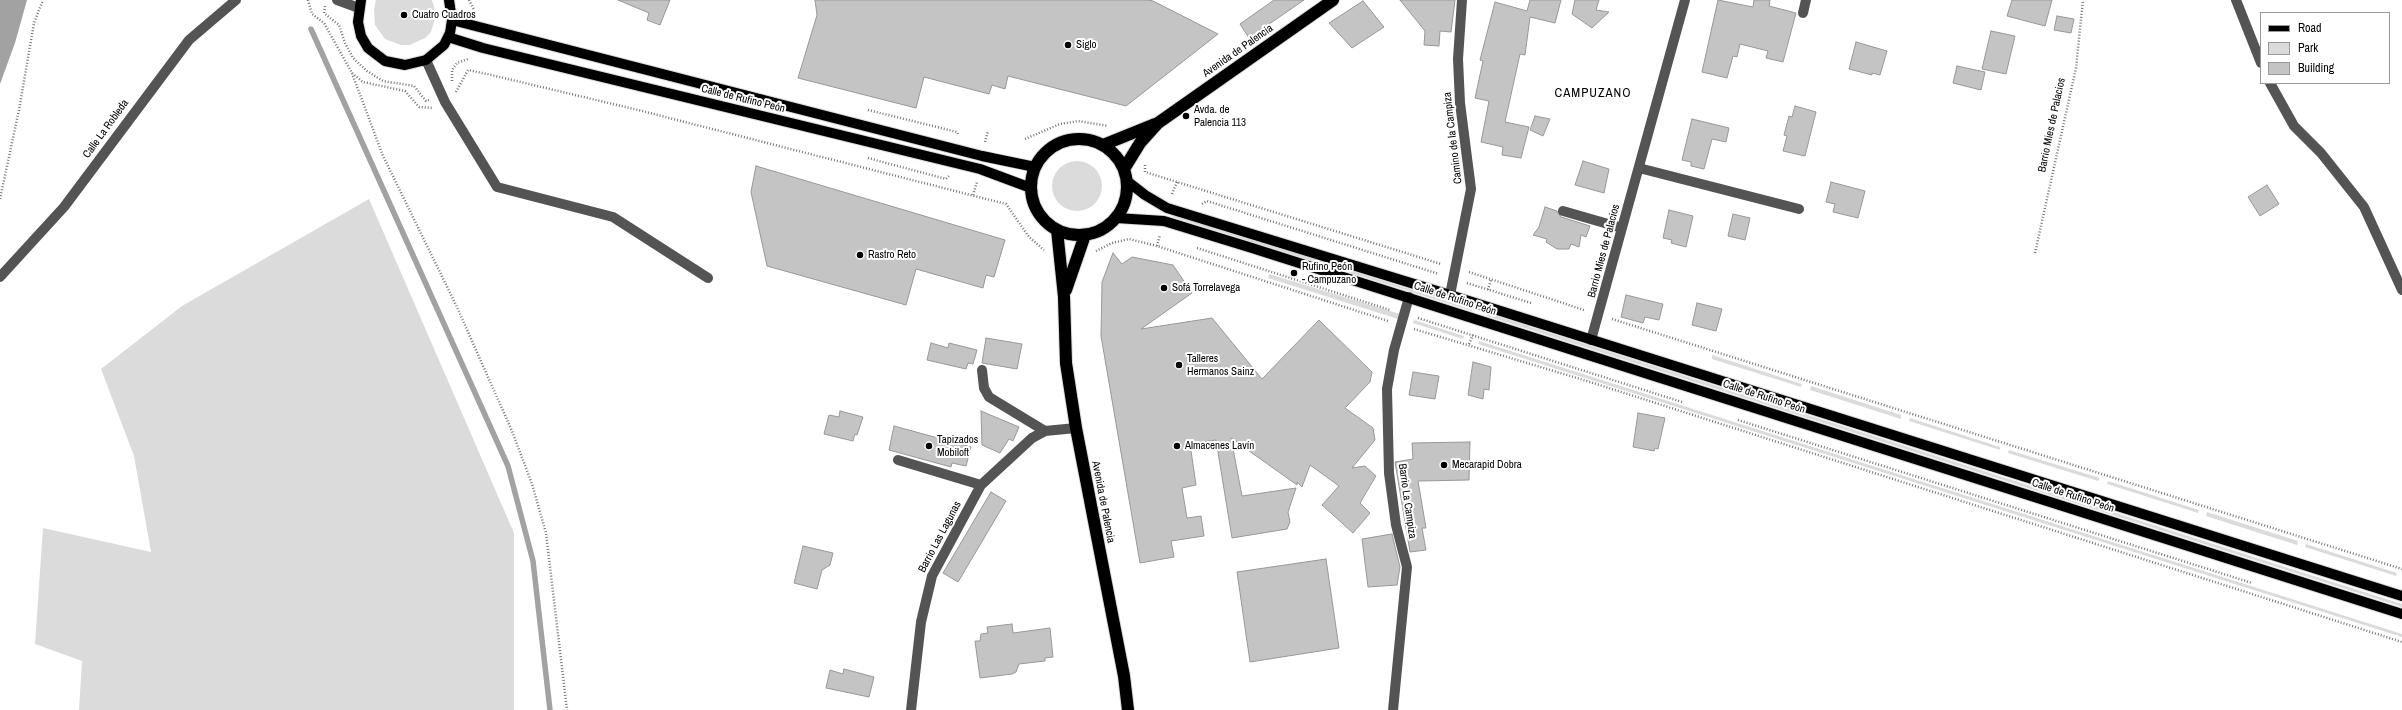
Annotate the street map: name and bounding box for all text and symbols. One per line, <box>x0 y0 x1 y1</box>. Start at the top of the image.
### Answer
place label: Cuatro Cuadros <box>412 8 476 22</box>
marker: Cuatro Cuadros <box>399 10 409 20</box>
legend <box>2260 12 2390 84</box>
text: Road <box>2298 20 2322 36</box>
street label: Avenida de Palencia <box>1200 22 1276 80</box>
place label: Siglo <box>1076 38 1097 52</box>
marker: Siglo <box>1063 40 1073 50</box>
text: Park <box>2298 40 2318 56</box>
text: Building <box>2298 60 2334 76</box>
street label: Barrio Mies de Palacios <box>2036 77 2068 173</box>
street label: Calle de Rufino Peón <box>700 82 786 116</box>
district label: CAMPUZANO <box>1554 86 1632 102</box>
street label: Camino de la Campiza <box>1441 91 1465 185</box>
street label: Calle La Robleda <box>80 97 132 161</box>
place label: Avda. de Palencia 113 <box>1194 103 1246 129</box>
marker: Avda. de Palencia 113 <box>1181 111 1191 121</box>
street label: Barrio Mies de Palacios <box>1585 203 1623 299</box>
place label: Rastro Reto <box>868 248 916 262</box>
marker: Rastro Reto <box>855 250 865 260</box>
place label: Rufino Peón - Campuzano <box>1302 260 1356 286</box>
marker: Rufino Peón - Campuzano <box>1289 268 1299 278</box>
street label: Calle de Rufino Peón <box>1412 279 1498 319</box>
place label: Sofá Torrelavega <box>1172 281 1240 295</box>
marker: Sofá Torrelavega <box>1159 283 1169 293</box>
place label: Talleres Hermanos Sainz <box>1187 352 1254 378</box>
marker: Talleres Hermanos Sainz <box>1174 360 1184 370</box>
street label: Calle de Rufino Peón <box>1721 377 1807 417</box>
place label: Tapizados Mobiloft <box>937 433 978 459</box>
place label: Almacenes Lavín <box>1185 439 1254 453</box>
marker: Tapizados Mobiloft <box>924 441 934 451</box>
marker: Almacenes Lavín <box>1172 441 1182 451</box>
place label: Mecarapid Dobra <box>1452 458 1522 472</box>
street label: Avenida de Palencia <box>1089 460 1117 544</box>
marker: Mecarapid Dobra <box>1439 460 1449 470</box>
street label: Barrio La Campiza <box>1395 463 1419 539</box>
street label: Calle de Rufino Peón <box>2030 476 2116 516</box>
street label: Barrio Las Lagunas <box>916 499 964 575</box>

